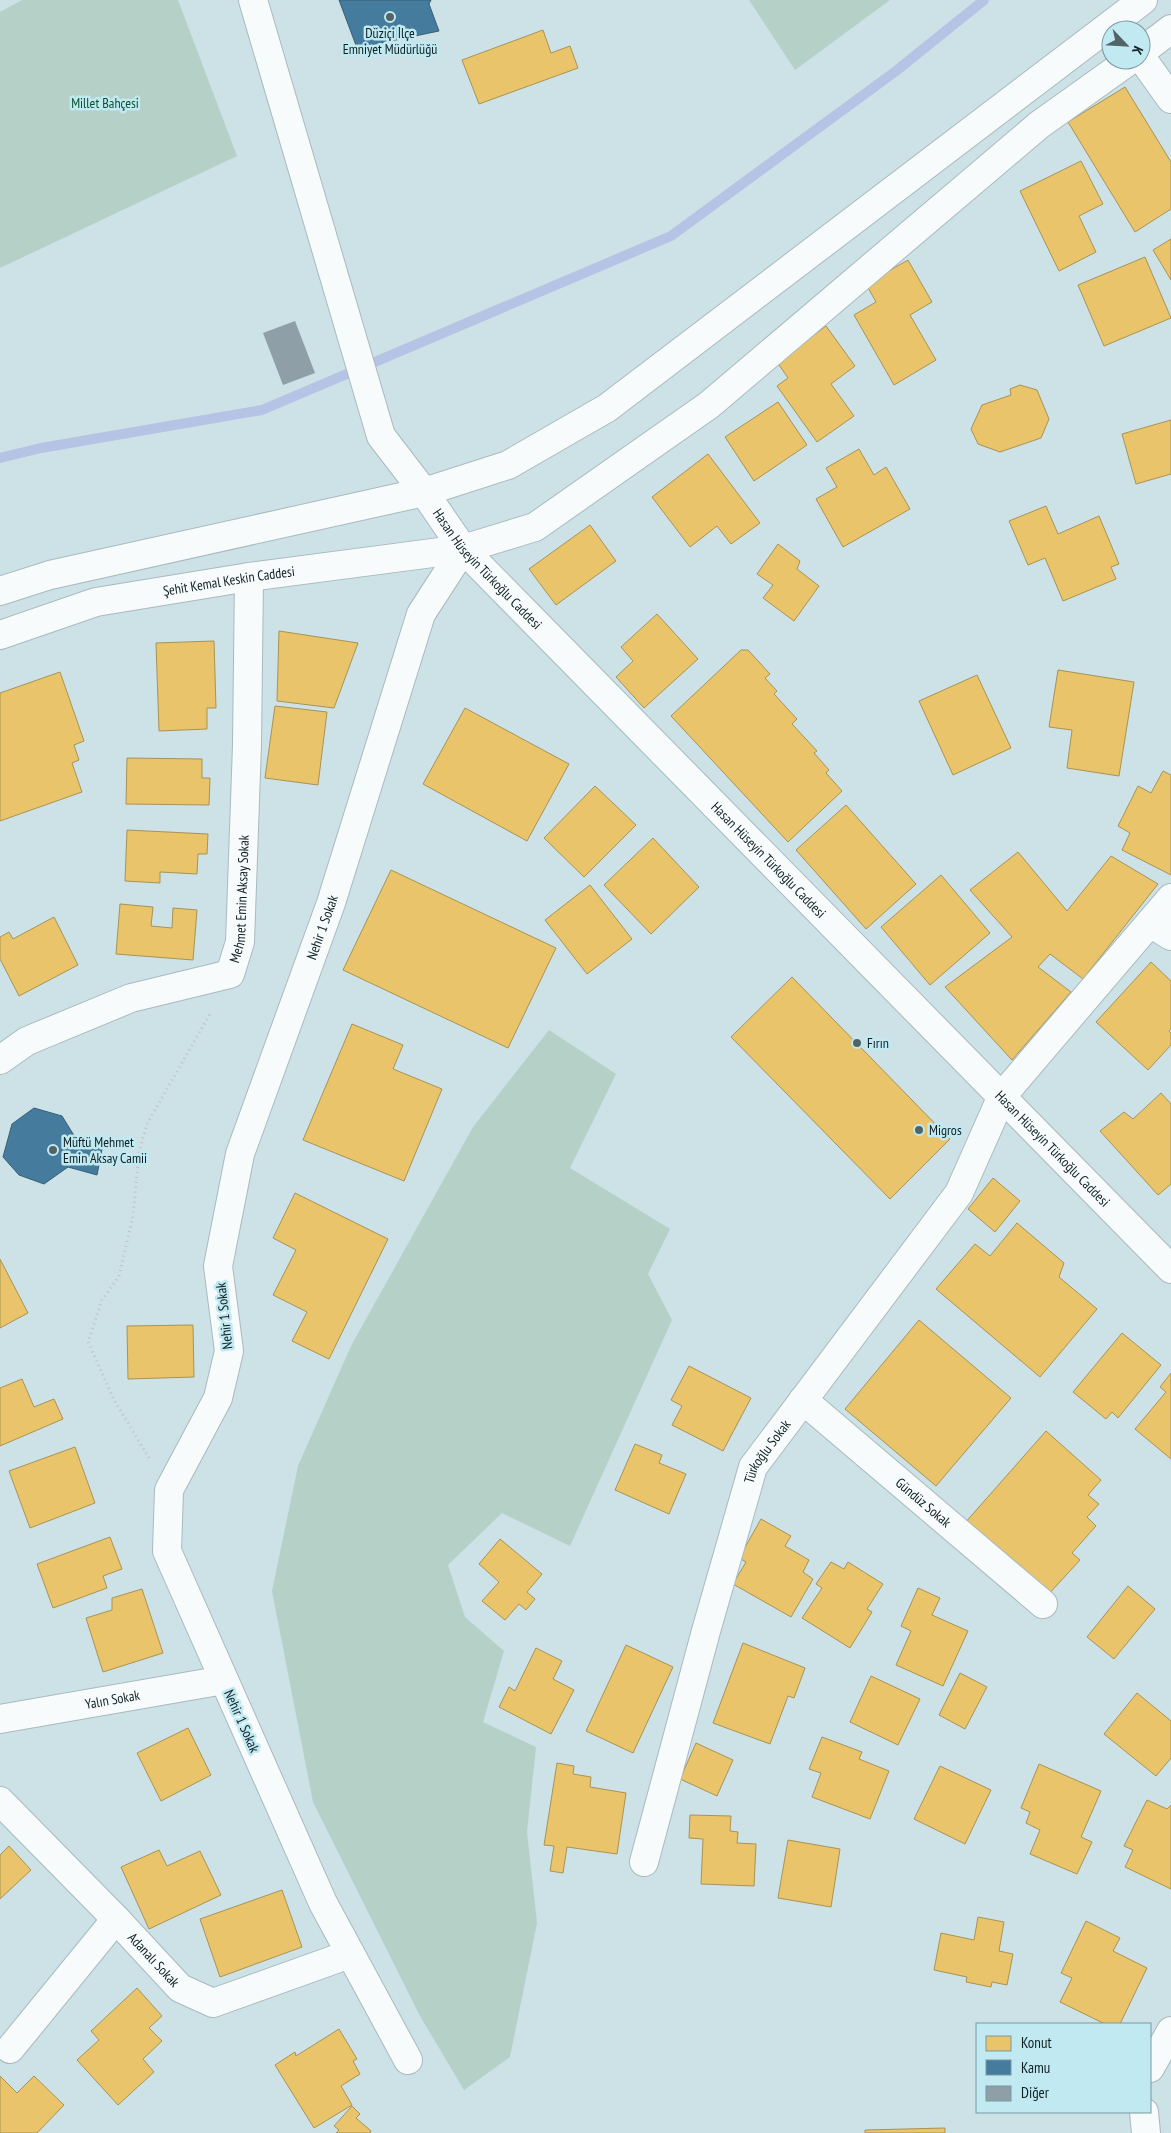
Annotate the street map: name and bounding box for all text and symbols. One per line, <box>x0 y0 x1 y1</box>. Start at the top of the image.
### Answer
marker: Düziçi İlçe Emniyet Müdürlüğü <box>384 11 396 23</box>
north arrow <box>1101 20 1151 70</box>
place label: Düziçi İlçe Emniyet Müdürlüğü <box>343 24 437 58</box>
text: K <box>1128 43 1147 58</box>
park label: Millet Bahçesi <box>71 94 139 112</box>
street label: Hasan Hüseyin Türkoğlu Caddesi <box>429 505 546 633</box>
street label: Şehit Kemal Keskin Caddesi <box>162 562 296 600</box>
street label: Hasan Hüseyin Türkoğlu Caddesi <box>707 798 830 922</box>
street label: Mehmet Emin Aksay Sokak <box>225 834 253 965</box>
street label: Nehir 1 Sokak <box>302 892 342 962</box>
place label: Fırın <box>867 1034 889 1052</box>
marker: Fırın <box>851 1037 863 1049</box>
street label: Hasan Hüseyin Türkoğlu Caddesi <box>991 1087 1114 1211</box>
place label: Migros <box>929 1121 962 1139</box>
marker: Migros <box>913 1124 925 1136</box>
place label: Müftü Mehmet Emin Aksay Camii <box>63 1133 147 1167</box>
marker: Müftü Mehmet Emin Aksay Camii <box>47 1144 59 1156</box>
street label: Nehir 1 Sokak <box>211 1281 236 1350</box>
street label: Türkoğlu Sokak <box>740 1416 795 1485</box>
street label: Gündüz Sokak <box>892 1474 955 1531</box>
street label: Yalın Sokak <box>84 1686 142 1713</box>
street label: Nehir 1 Sokak <box>220 1687 264 1756</box>
street label: Adanalı Sokak <box>124 1929 184 1991</box>
legend <box>976 2023 1151 2113</box>
text: Konut <box>1021 2033 1052 2052</box>
text: Kamu <box>1021 2058 1050 2077</box>
text: Diğer <box>1021 2083 1050 2102</box>

